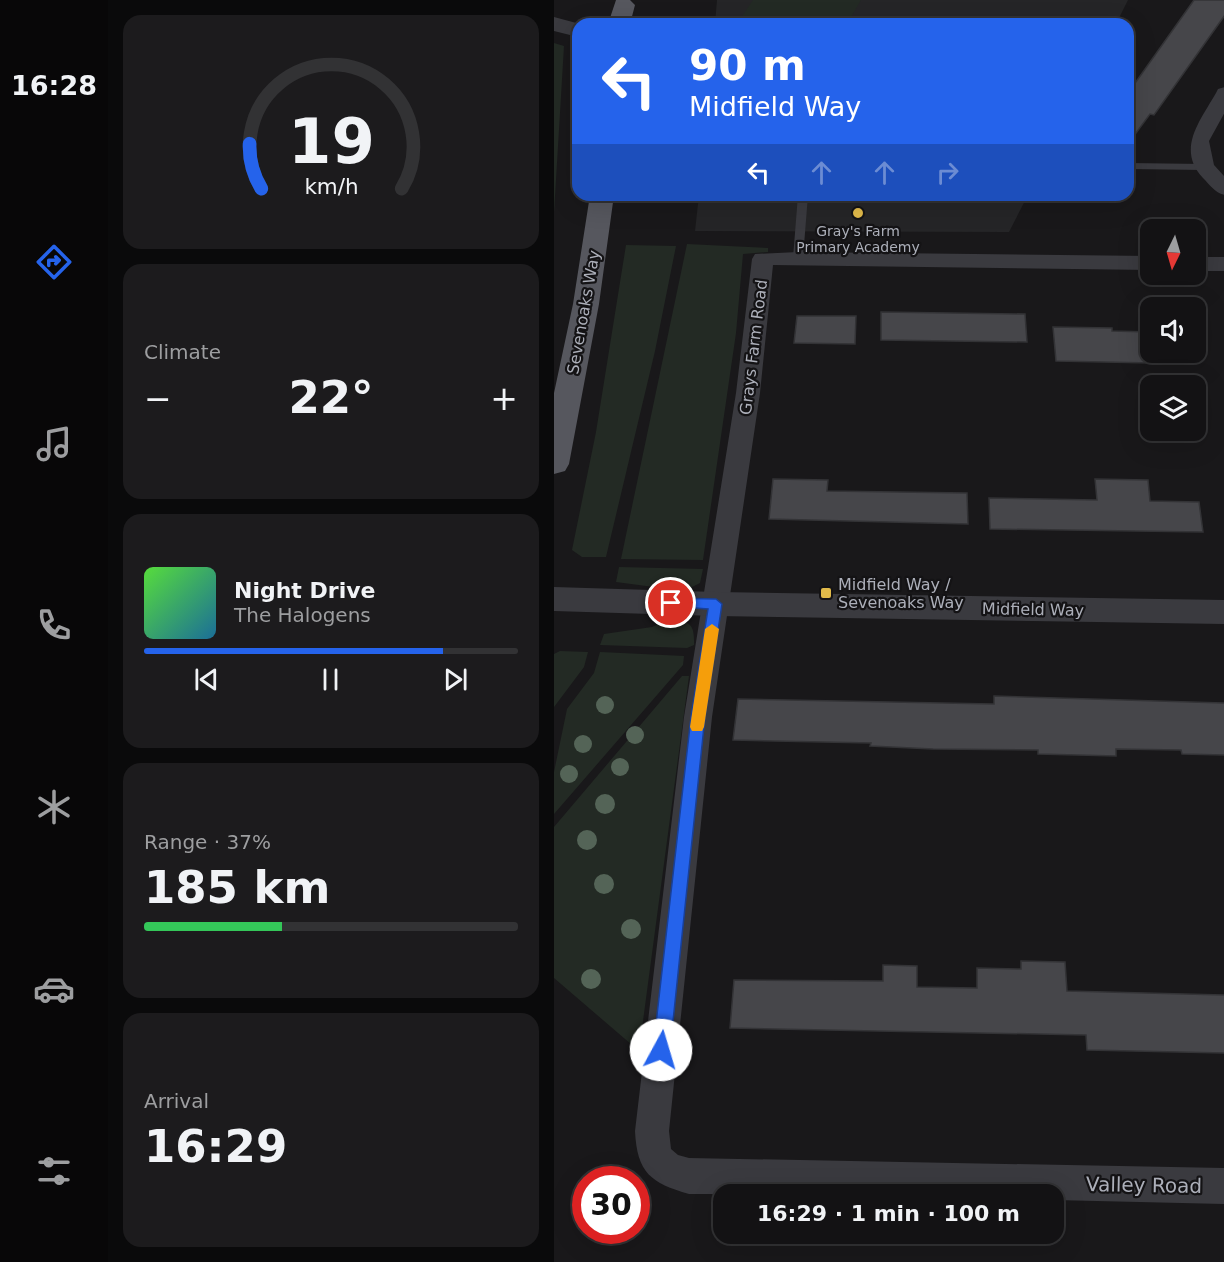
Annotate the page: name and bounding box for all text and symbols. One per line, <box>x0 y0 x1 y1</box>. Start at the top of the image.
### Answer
text: 90 m <box>689 41 806 90</box>
icon: left <box>590 42 668 120</box>
text: 16:28 <box>11 70 97 101</box>
text: Midfield Way <box>689 91 861 122</box>
text: 19 <box>288 105 374 178</box>
icon: left <box>742 156 775 189</box>
icon: ahead <box>805 156 838 189</box>
icon: ahead <box>868 156 901 189</box>
icon: right <box>931 156 964 189</box>
text: km/h <box>304 175 358 200</box>
marker: Gray's Farm Primary Academy <box>851 206 865 220</box>
north arrow <box>1140 219 1206 285</box>
map controls <box>1140 219 1206 441</box>
place label: Gray's Farm Primary Academy <box>796 223 920 255</box>
icon: directions <box>33 241 75 283</box>
street label: Sevenoaks Way <box>563 248 604 376</box>
street label: Grays Farm Road <box>736 278 771 416</box>
button: sound <box>1140 297 1206 363</box>
text: Climate <box>144 340 221 364</box>
text: 22° <box>288 371 374 424</box>
button: layers <box>1140 375 1206 441</box>
text: − <box>144 379 172 418</box>
text: + <box>490 379 518 418</box>
icon: music <box>33 423 75 465</box>
place label: Midfield Way / Sevenoaks Way <box>838 575 964 612</box>
pin <box>645 577 696 628</box>
text: Night Drive <box>234 578 375 603</box>
icon: arrive <box>654 586 687 619</box>
marker: Midfield Way / Sevenoaks Way <box>819 586 833 600</box>
street label: Midfield Way <box>982 599 1084 620</box>
text: The Halogens <box>234 603 371 627</box>
icon: phone <box>33 604 75 646</box>
icon: previous <box>190 663 223 696</box>
icon: pause <box>314 663 347 696</box>
icon: next <box>439 663 472 696</box>
icon: climate <box>33 786 75 828</box>
text: Range · 37% <box>144 830 271 854</box>
text: 185 km <box>144 861 330 914</box>
icon: car <box>33 968 75 1010</box>
position arrow <box>629 1018 693 1082</box>
text: Arrival <box>144 1089 209 1113</box>
text: 16:29 <box>144 1120 287 1173</box>
icon: filters <box>33 1150 75 1192</box>
speed limit sign: 30 <box>572 1166 650 1244</box>
street label: Valley Road <box>1086 1172 1202 1198</box>
text: 16:29 · 1 min · 100 m <box>757 1201 1020 1226</box>

